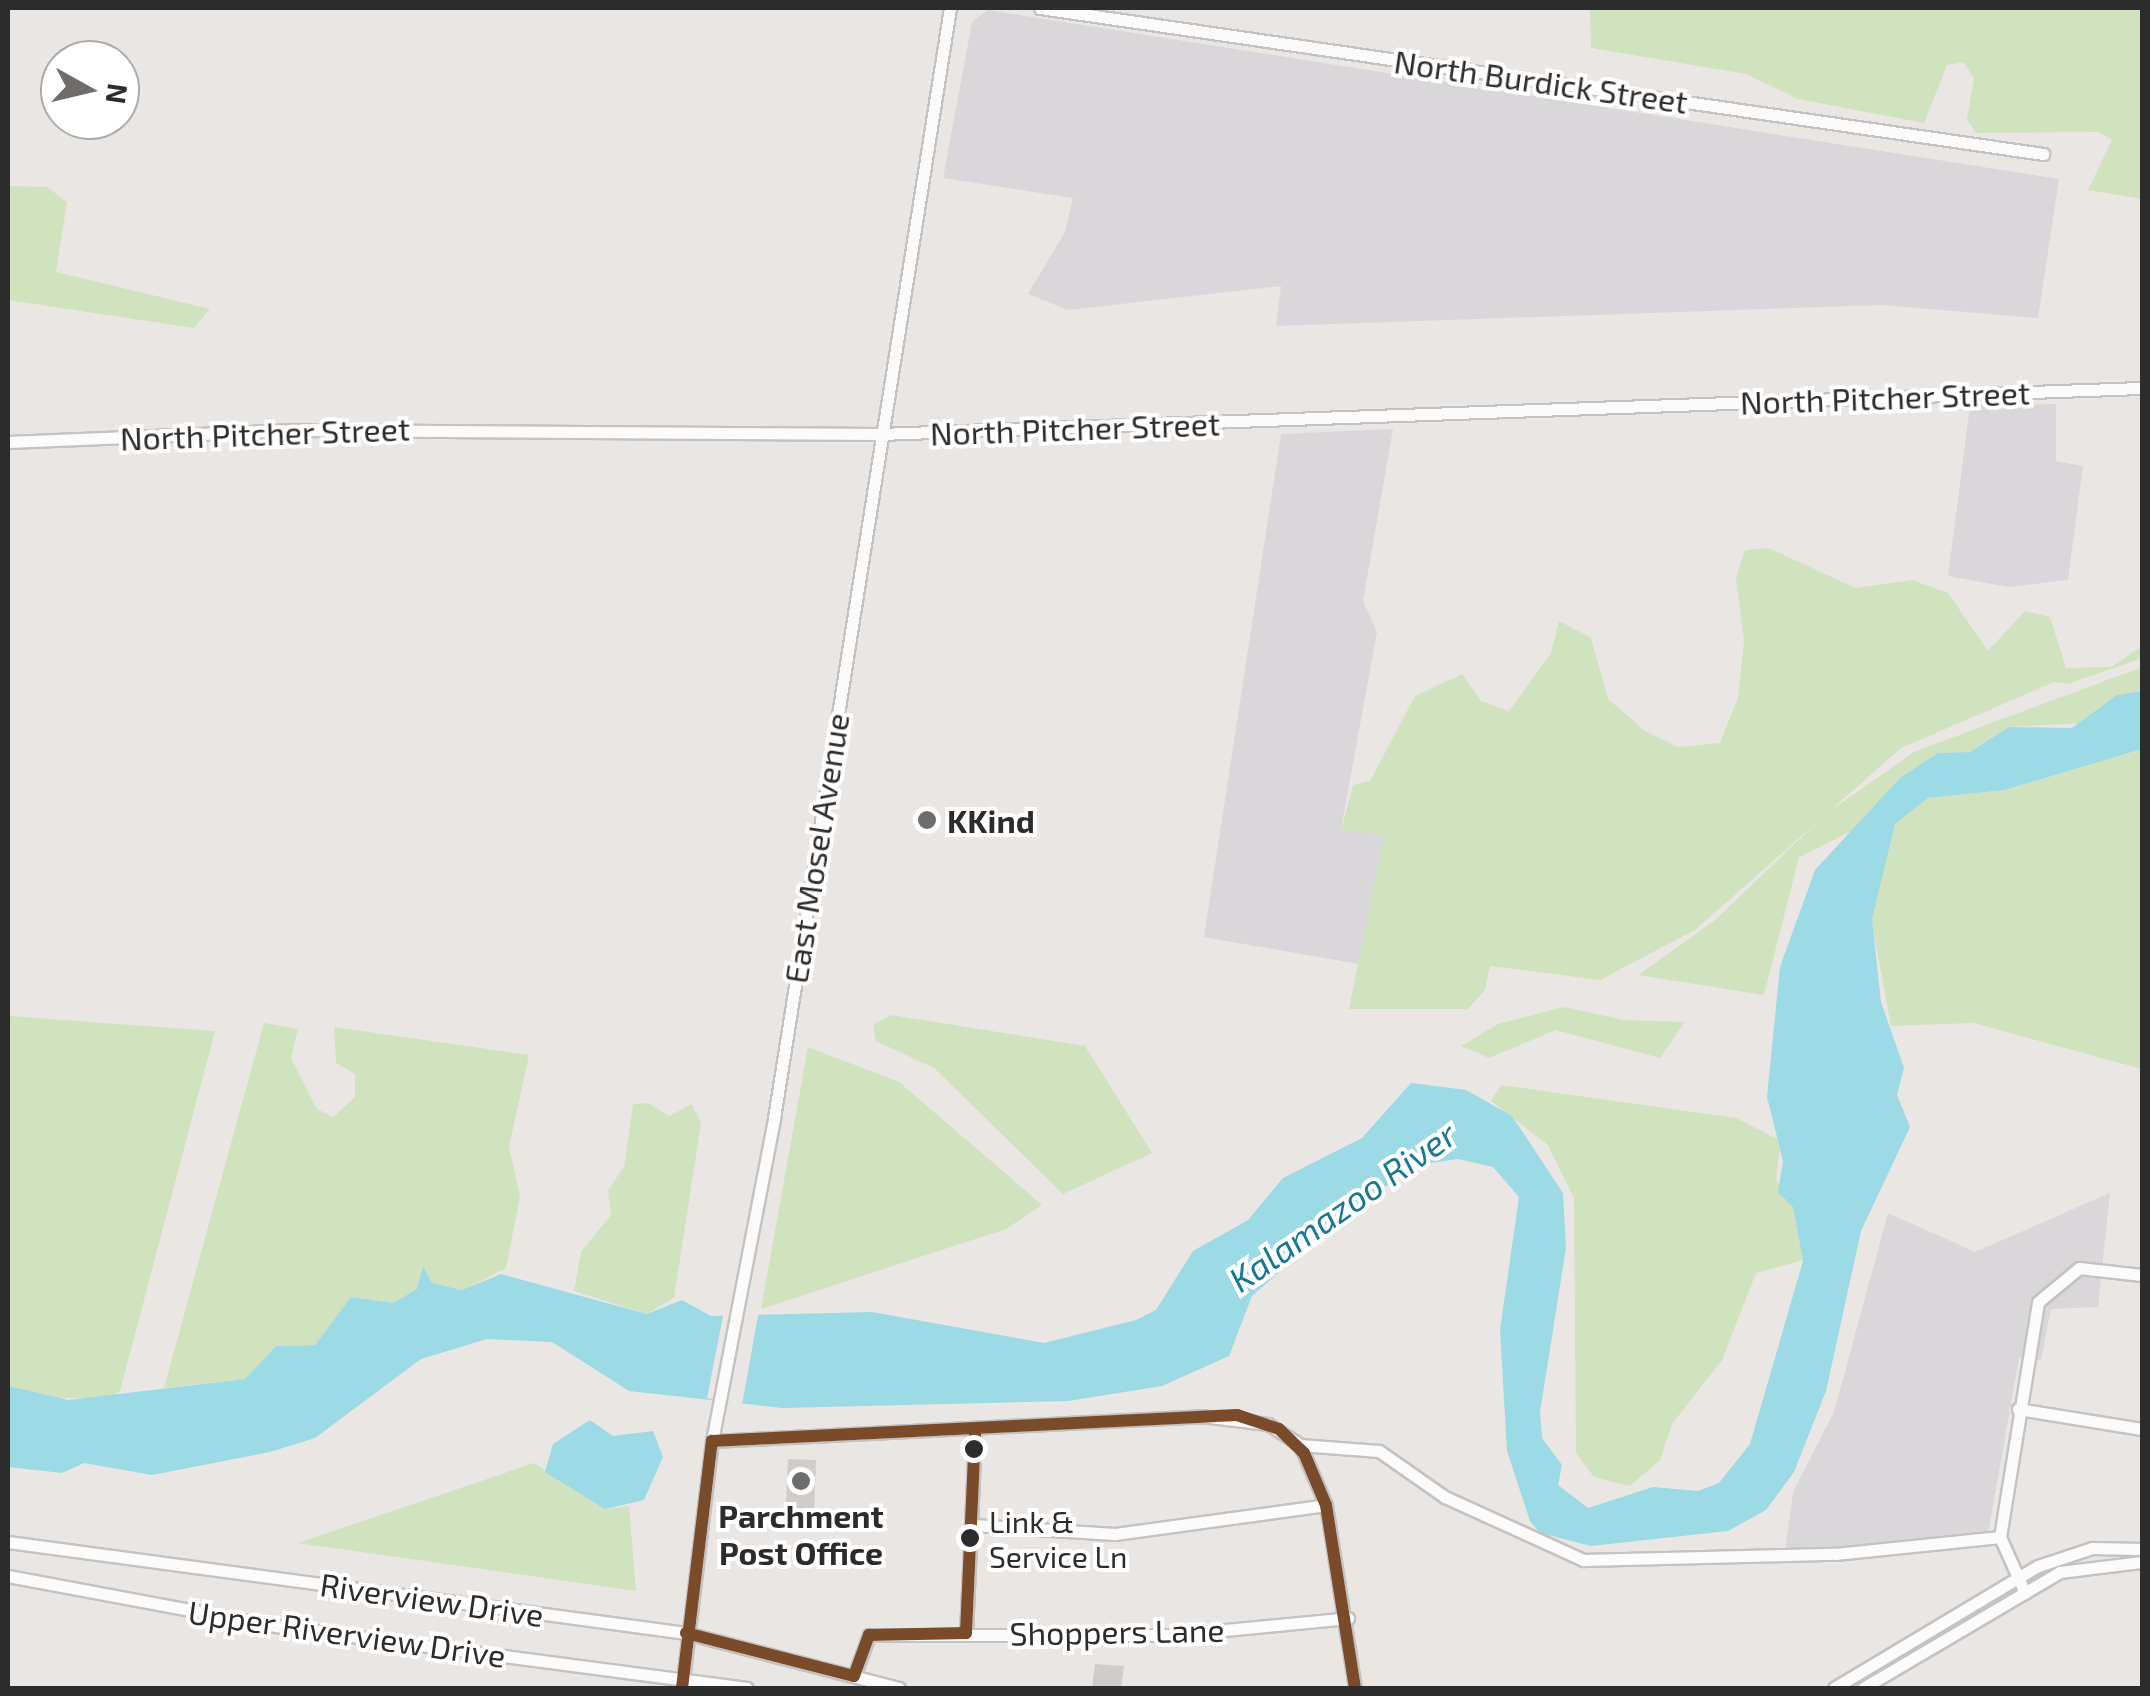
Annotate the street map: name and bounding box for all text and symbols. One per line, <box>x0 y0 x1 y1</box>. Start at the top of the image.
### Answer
north arrow <box>40 40 140 140</box>
street label: North Burdick Street <box>1392 41 1690 121</box>
text: N <box>99 82 136 106</box>
street label: North Pitcher Street <box>1739 373 2031 421</box>
street label: North Pitcher Street <box>929 404 1221 452</box>
street label: North Pitcher Street <box>119 409 411 457</box>
street label: East Mosel Avenue <box>776 709 856 987</box>
place label: KKind <box>947 801 1035 839</box>
marker: KKind <box>916 809 938 831</box>
water label: Kalamazoo River <box>1220 1112 1464 1300</box>
unlabelled marker <box>964 1439 984 1459</box>
marker: Parchment Post Office <box>790 1470 812 1492</box>
place label: Parchment Post Office <box>718 1497 884 1572</box>
place label: Link & Service Ln <box>989 1503 1127 1574</box>
marker: Link & Service Ln <box>960 1528 980 1548</box>
street label: Riverview Drive <box>317 1564 547 1634</box>
street label: Upper Riverview Drive <box>185 1592 509 1674</box>
street label: Shoppers Lane <box>1009 1610 1225 1652</box>

